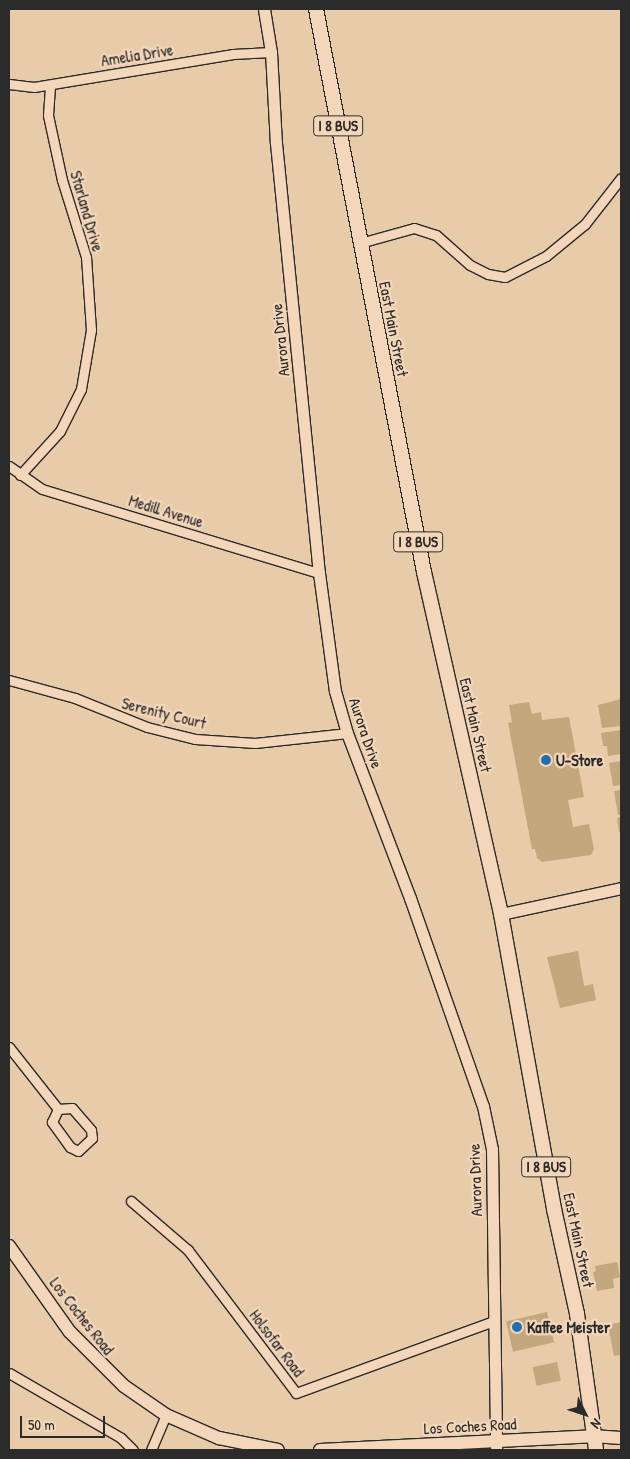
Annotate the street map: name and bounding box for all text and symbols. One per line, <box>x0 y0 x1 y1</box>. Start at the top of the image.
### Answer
street label: Amelia Drive <box>99 40 175 70</box>
road number: I 8 BUS <box>313 114 363 138</box>
street label: Starland Drive <box>66 168 108 254</box>
street label: East Main Street <box>375 280 413 378</box>
street label: Aurora Drive <box>267 303 293 377</box>
street label: Medill Avenue <box>126 491 206 531</box>
road number: I 8 BUS <box>393 530 443 554</box>
street label: East Main Street <box>456 676 496 774</box>
street label: Serenity Court <box>120 693 208 733</box>
street label: Aurora Drive <box>345 695 387 771</box>
place label: U-Store <box>556 750 603 770</box>
marker: U-Store <box>540 754 552 766</box>
street label: Aurora Drive <box>464 1143 486 1217</box>
road number: I 8 BUS <box>521 1154 571 1180</box>
street label: East Main Street <box>560 1191 598 1289</box>
street label: Los Coches Road <box>46 1274 118 1358</box>
street label: Holsofar Road <box>246 1306 308 1380</box>
place label: Kaffee Meister <box>527 1317 610 1337</box>
marker: Kaffee Meister <box>511 1321 523 1333</box>
north arrow <box>560 1389 610 1439</box>
scale bar <box>22 1406 108 1438</box>
text: 50 m <box>28 1414 55 1435</box>
street label: Los Coches Road <box>423 1414 517 1438</box>
text: N <box>587 1415 606 1433</box>

